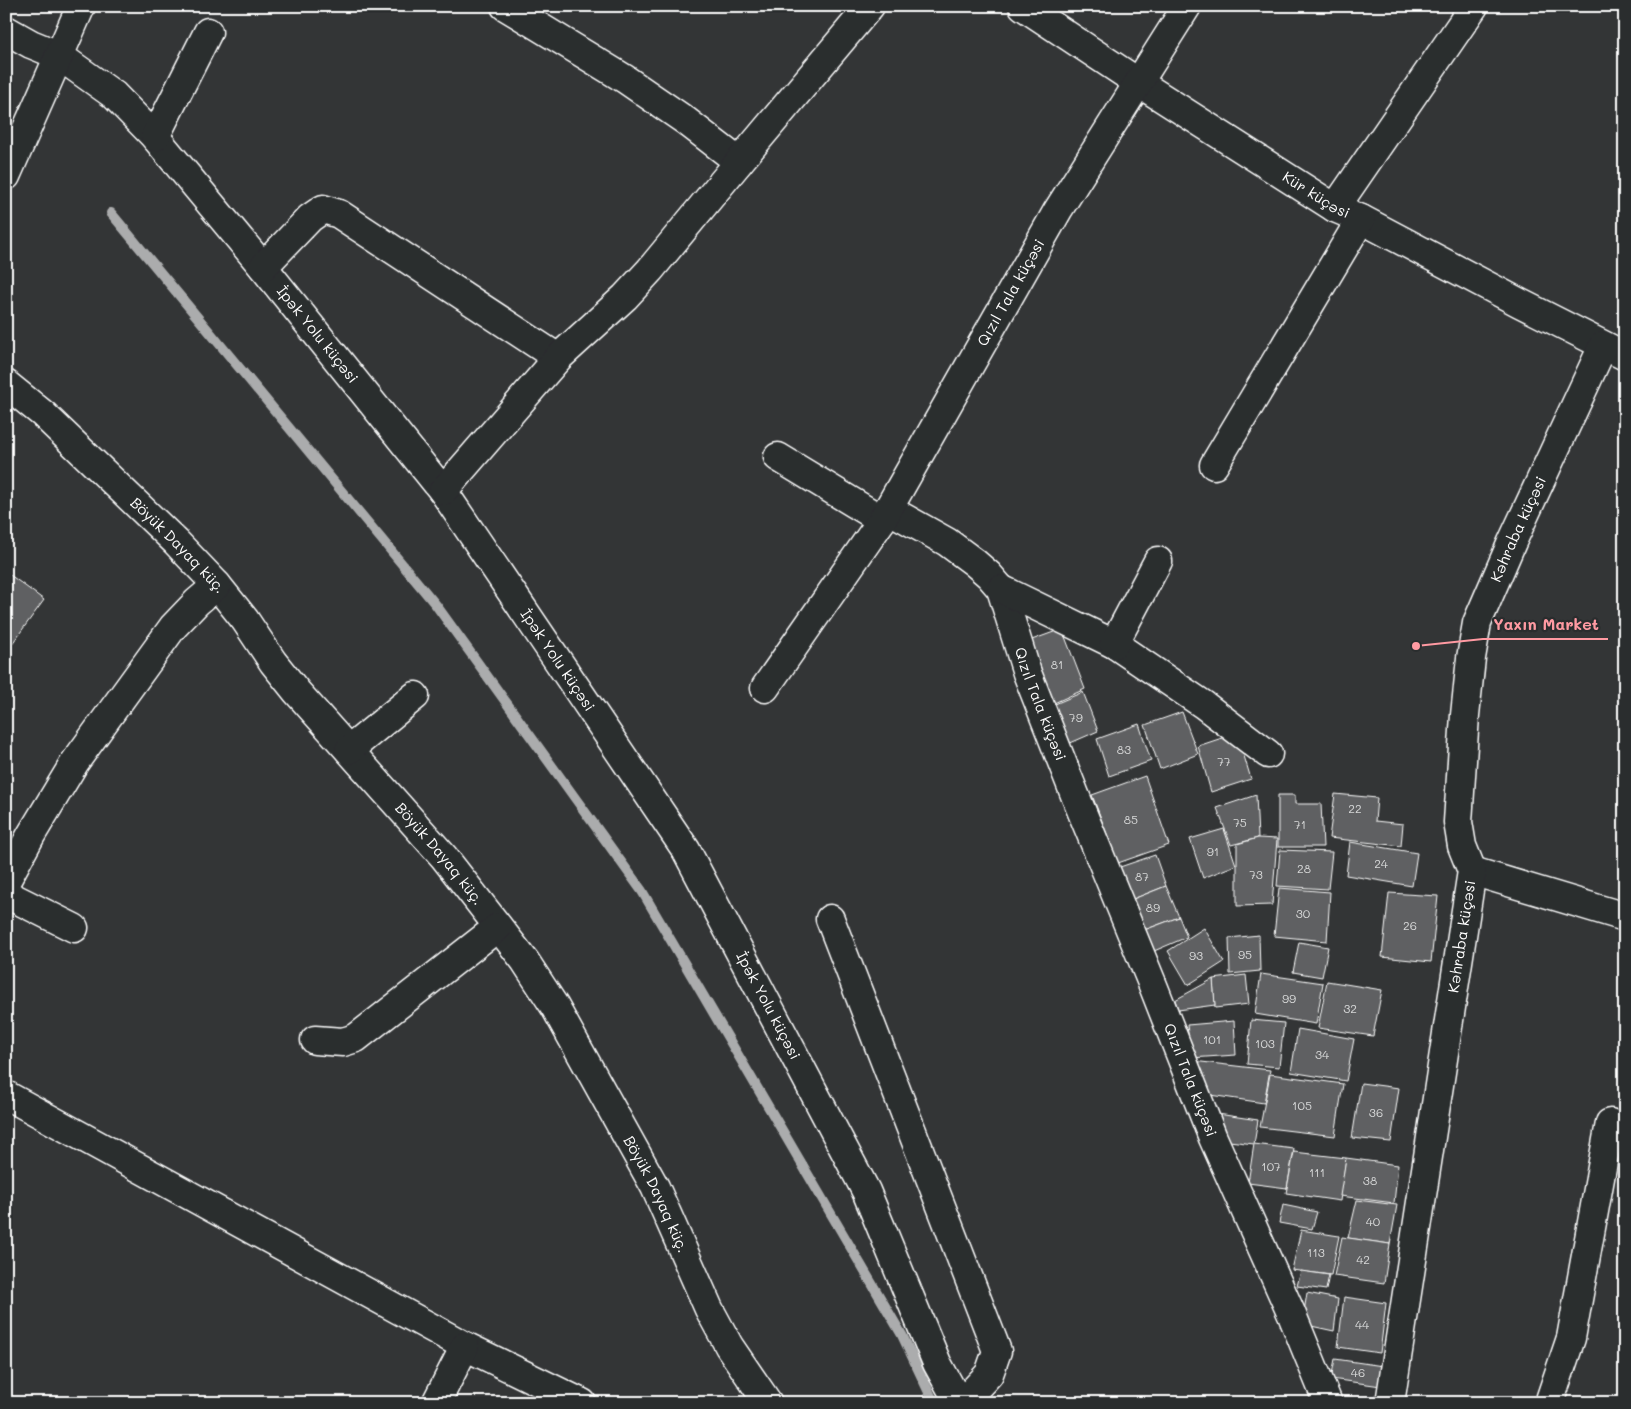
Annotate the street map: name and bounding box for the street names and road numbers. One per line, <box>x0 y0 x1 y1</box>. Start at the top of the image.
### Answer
street label: Kür küçəsi <box>1279 166 1353 222</box>
street label: Qızıl Tala küçəsi <box>972 235 1048 349</box>
street label: İpək Yolu küçəsi <box>273 281 363 387</box>
street label: Kəhraba küçəsi <box>1485 473 1550 585</box>
street label: Böyük Dayaq küç. <box>126 492 231 597</box>
street label: İpək Yolu küçəsi <box>517 604 600 715</box>
street label: Qızıl Tala küçəsi <box>1011 645 1071 763</box>
street label: Böyük Dayaq küç. <box>391 798 489 909</box>
street label: Kəhraba küçəsi <box>1442 879 1479 994</box>
street label: İpək Yolu küçəsi <box>732 947 806 1063</box>
street label: Qızıl Tala küçəsi <box>1160 1020 1222 1139</box>
street label: Böyük Dayaq küç. <box>619 1132 694 1256</box>

